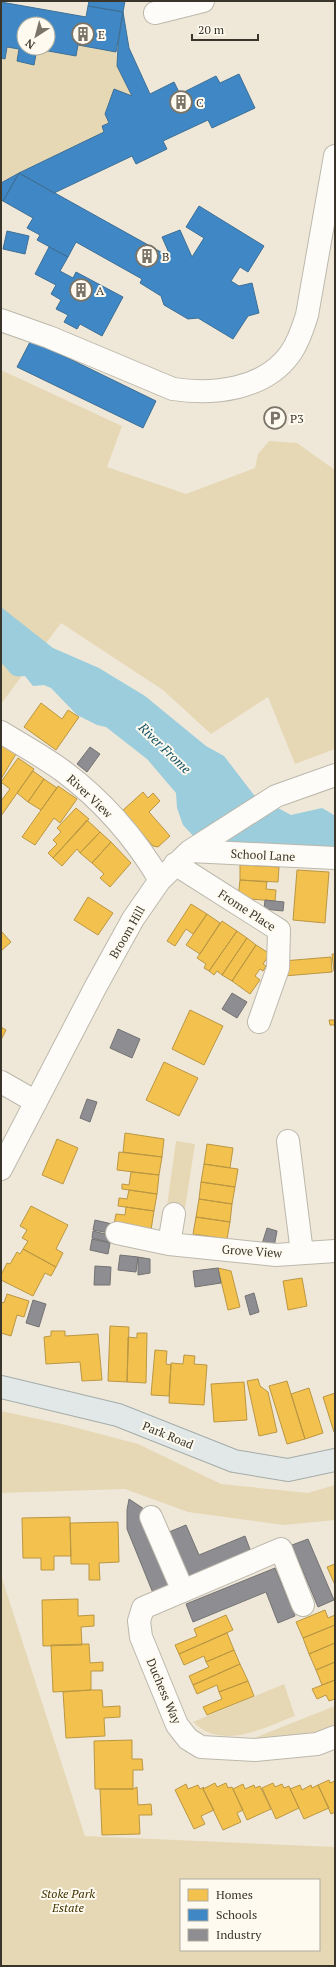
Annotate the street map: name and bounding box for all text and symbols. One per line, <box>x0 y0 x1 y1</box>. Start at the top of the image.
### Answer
north arrow <box>16 16 56 56</box>
scale bar <box>192 16 258 42</box>
building icon: E <box>70 21 96 47</box>
text: 20 m <box>198 22 225 37</box>
place label: E <box>98 27 105 42</box>
text: N <box>22 36 38 52</box>
building icon: C <box>168 89 194 115</box>
place label: C <box>196 95 204 110</box>
building icon: B <box>134 243 160 269</box>
place label: B <box>162 249 169 264</box>
building icon: A <box>68 277 94 303</box>
place label: A <box>96 283 105 298</box>
parking icon: P3 <box>262 405 288 431</box>
place label: P3 <box>290 411 304 426</box>
water label: River Frome <box>134 718 195 778</box>
street label: River View <box>64 771 116 821</box>
street label: School Lane <box>230 846 296 864</box>
street label: Frome Place <box>216 886 278 934</box>
street label: Broom Hill <box>106 903 148 961</box>
street label: Grove View <box>221 1241 283 1261</box>
street label: Park Road <box>140 1418 196 1452</box>
street label: Duchess Way <box>143 1656 185 1727</box>
legend <box>180 1879 320 1951</box>
park label: Stoke Park Estate <box>41 1886 95 1915</box>
text: Homes <box>216 1887 253 1902</box>
text: Schools <box>216 1907 257 1922</box>
text: Industry <box>216 1927 262 1942</box>

